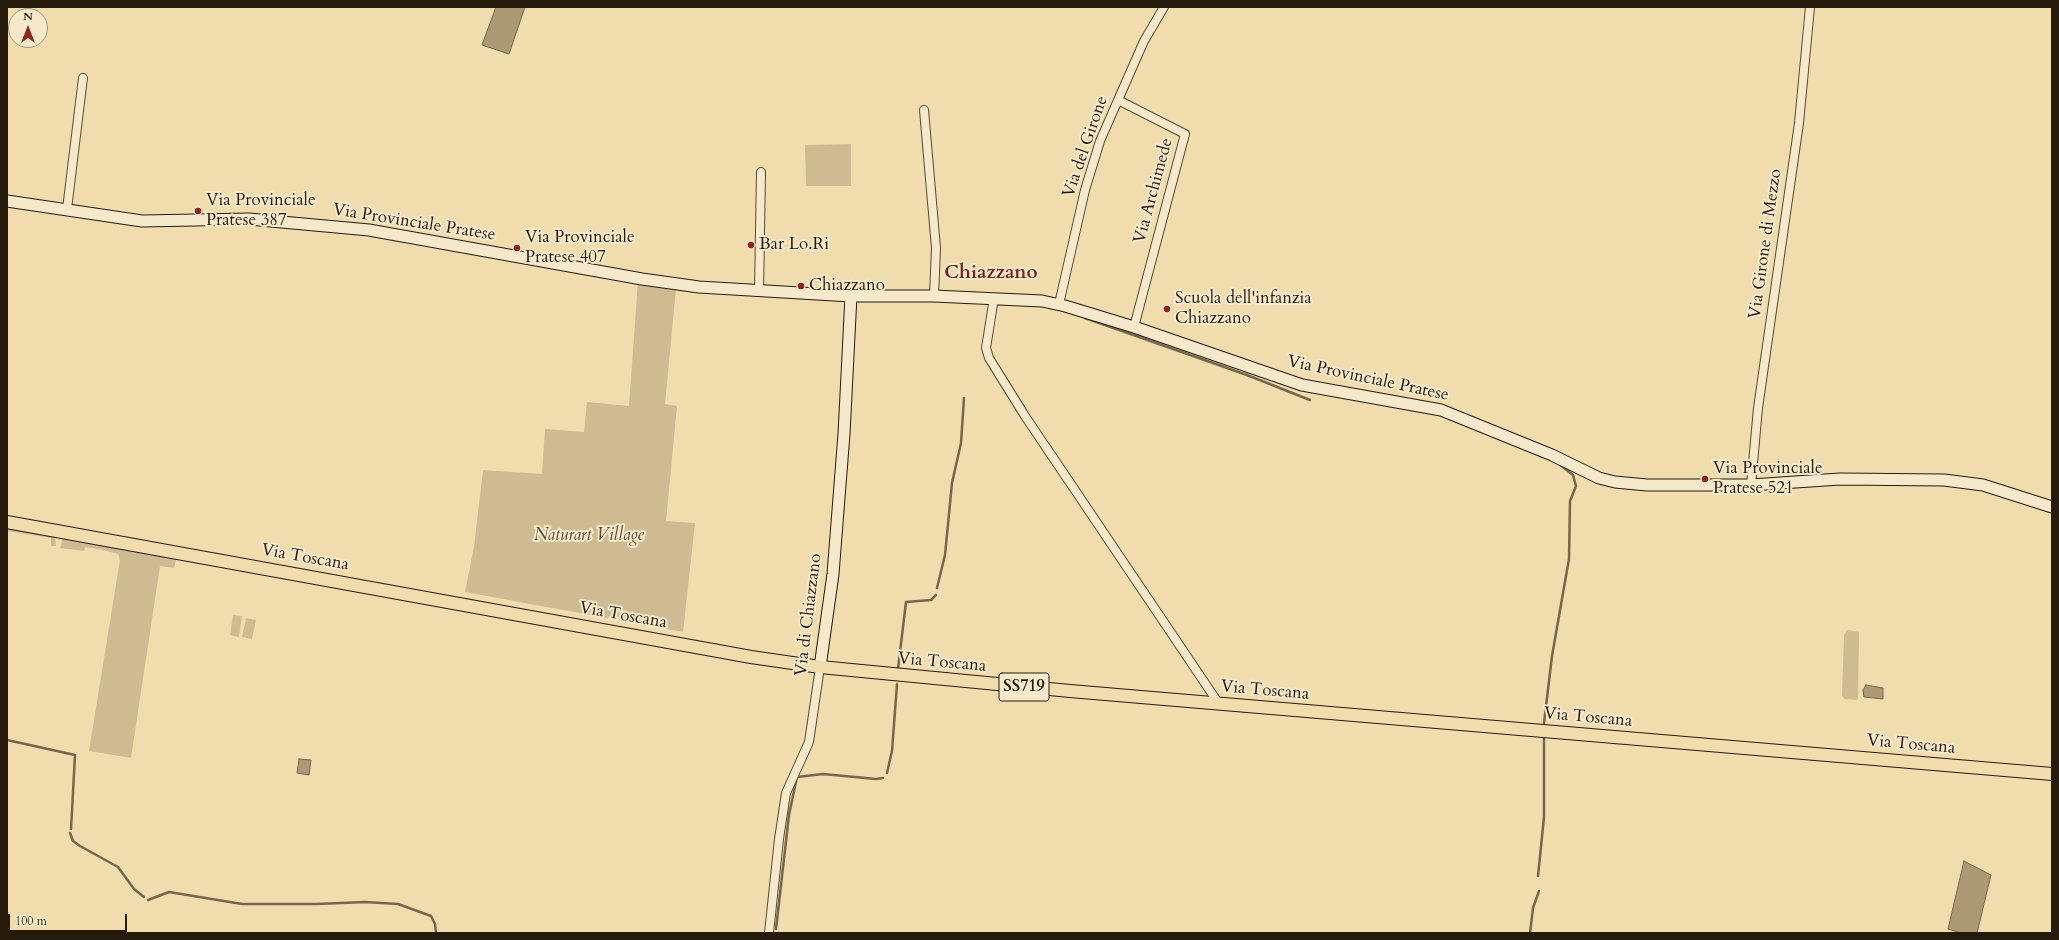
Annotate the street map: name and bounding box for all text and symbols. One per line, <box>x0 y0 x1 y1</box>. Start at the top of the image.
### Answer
north arrow <box>8 8 48 48</box>
text: N <box>23 9 33 24</box>
street label: Via del Girone <box>1059 94 1113 200</box>
street label: Via Archimede <box>1130 136 1178 246</box>
street label: Via Girone di Mezzo <box>1745 168 1787 320</box>
place label: Via Provinciale Pratese 387 <box>206 191 316 231</box>
street label: Via Provinciale Pratese <box>331 200 497 246</box>
marker: Via Provinciale Pratese 387 <box>193 206 203 216</box>
place label: Via Provinciale Pratese 407 <box>525 228 635 268</box>
place label: Bar Lo.Ri <box>759 235 829 255</box>
marker: Bar Lo.Ri <box>746 240 756 250</box>
marker: Via Provinciale Pratese 407 <box>512 243 522 253</box>
district label: Chiazzano <box>944 263 1038 285</box>
place label: Chiazzano <box>809 276 885 296</box>
marker: Chiazzano <box>796 281 806 291</box>
place label: Scuola dell'infanzia Chiazzano <box>1175 289 1312 329</box>
marker: Scuola dell'infanzia Chiazzano <box>1162 304 1172 314</box>
street label: Via Provinciale Pratese <box>1286 352 1450 406</box>
place label: Via Provinciale Pratese 521 <box>1713 459 1823 499</box>
marker: Via Provinciale Pratese 521 <box>1700 474 1710 484</box>
park label: Naturart Village <box>534 526 644 546</box>
street label: Via Toscana <box>260 540 350 576</box>
street label: Via di Chiazzano <box>791 553 827 677</box>
street label: Via Toscana <box>578 598 668 634</box>
street label: Via Toscana <box>897 649 987 677</box>
road number: SS719 <box>999 673 1049 701</box>
street label: Via Toscana <box>1220 677 1310 705</box>
street label: Via Toscana <box>1543 704 1633 732</box>
street label: Via Toscana <box>1866 731 1956 759</box>
scale bar <box>10 906 129 932</box>
text: 100 m <box>15 913 47 929</box>

